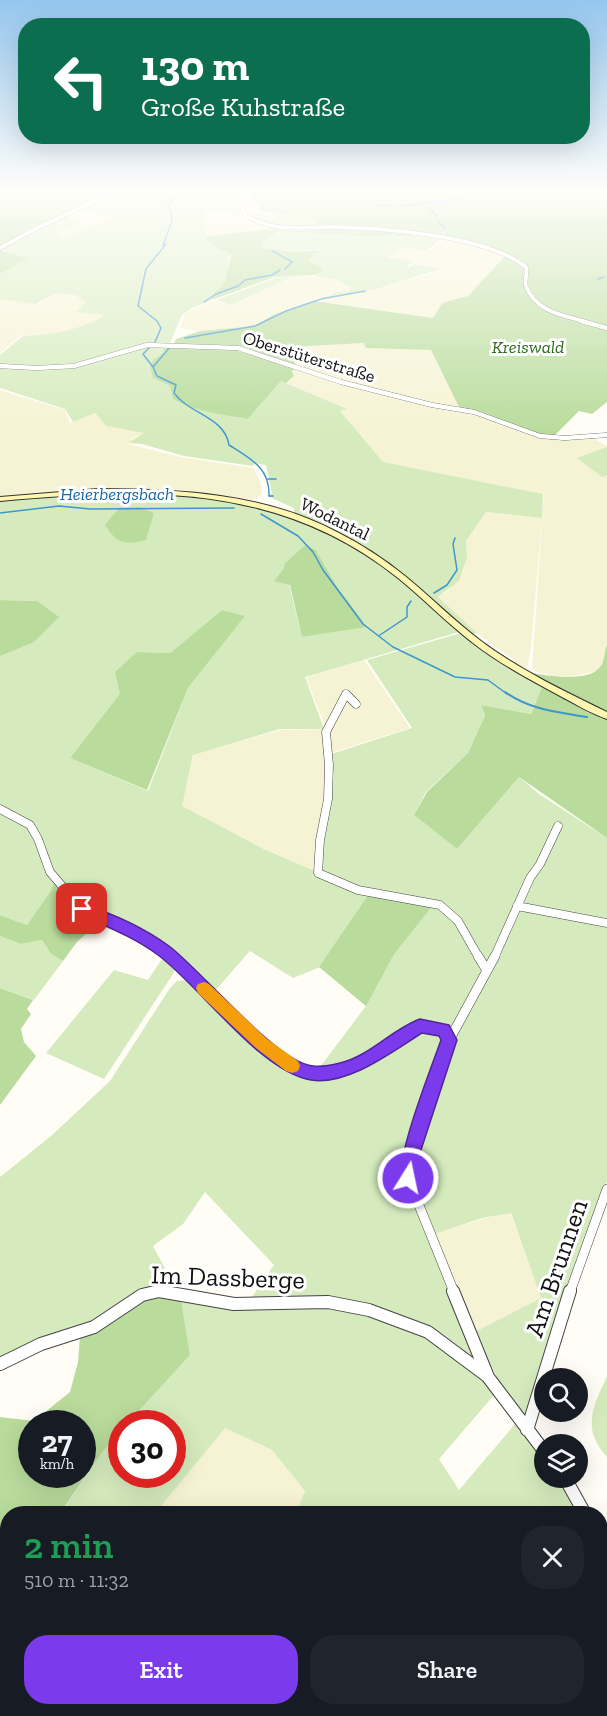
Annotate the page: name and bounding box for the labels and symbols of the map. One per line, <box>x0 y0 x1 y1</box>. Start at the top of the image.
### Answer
street label: Oberstüterstraße <box>240 326 378 388</box>
park label: Kreiswald <box>492 336 564 358</box>
water label: Heierbergsbach <box>60 483 174 505</box>
street label: Wodantal <box>297 493 373 545</box>
pin <box>56 883 107 934</box>
position arrow <box>376 1146 440 1210</box>
street label: Am Brunnen <box>518 1195 594 1341</box>
street label: Im Dassberge <box>151 1258 305 1296</box>
speed limit sign: 30 <box>108 1410 186 1488</box>

